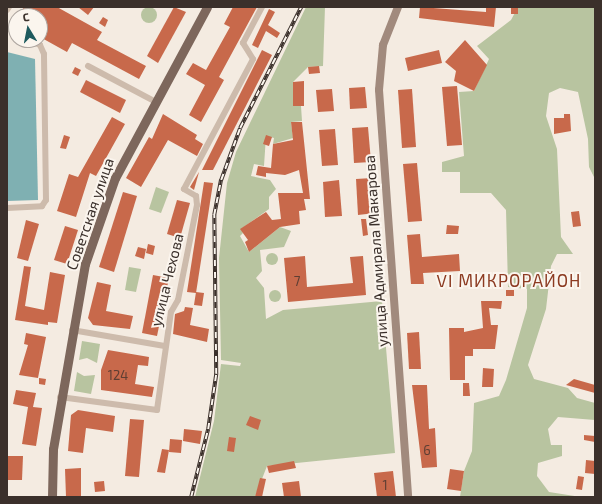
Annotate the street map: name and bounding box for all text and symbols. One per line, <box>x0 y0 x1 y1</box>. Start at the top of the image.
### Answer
north arrow <box>8 8 48 48</box>
text: С <box>22 10 30 24</box>
street label: улица Адмирала Макарова <box>360 155 392 347</box>
street label: Советская улица <box>62 156 118 272</box>
street label: улица Чехова <box>147 232 187 328</box>
district label: VI МИКРОРАЙОН <box>437 271 581 291</box>
house number: 7 <box>294 273 300 289</box>
house number: 124 <box>108 367 128 383</box>
house number: 6 <box>423 442 431 458</box>
house number: 1 <box>382 477 388 493</box>

